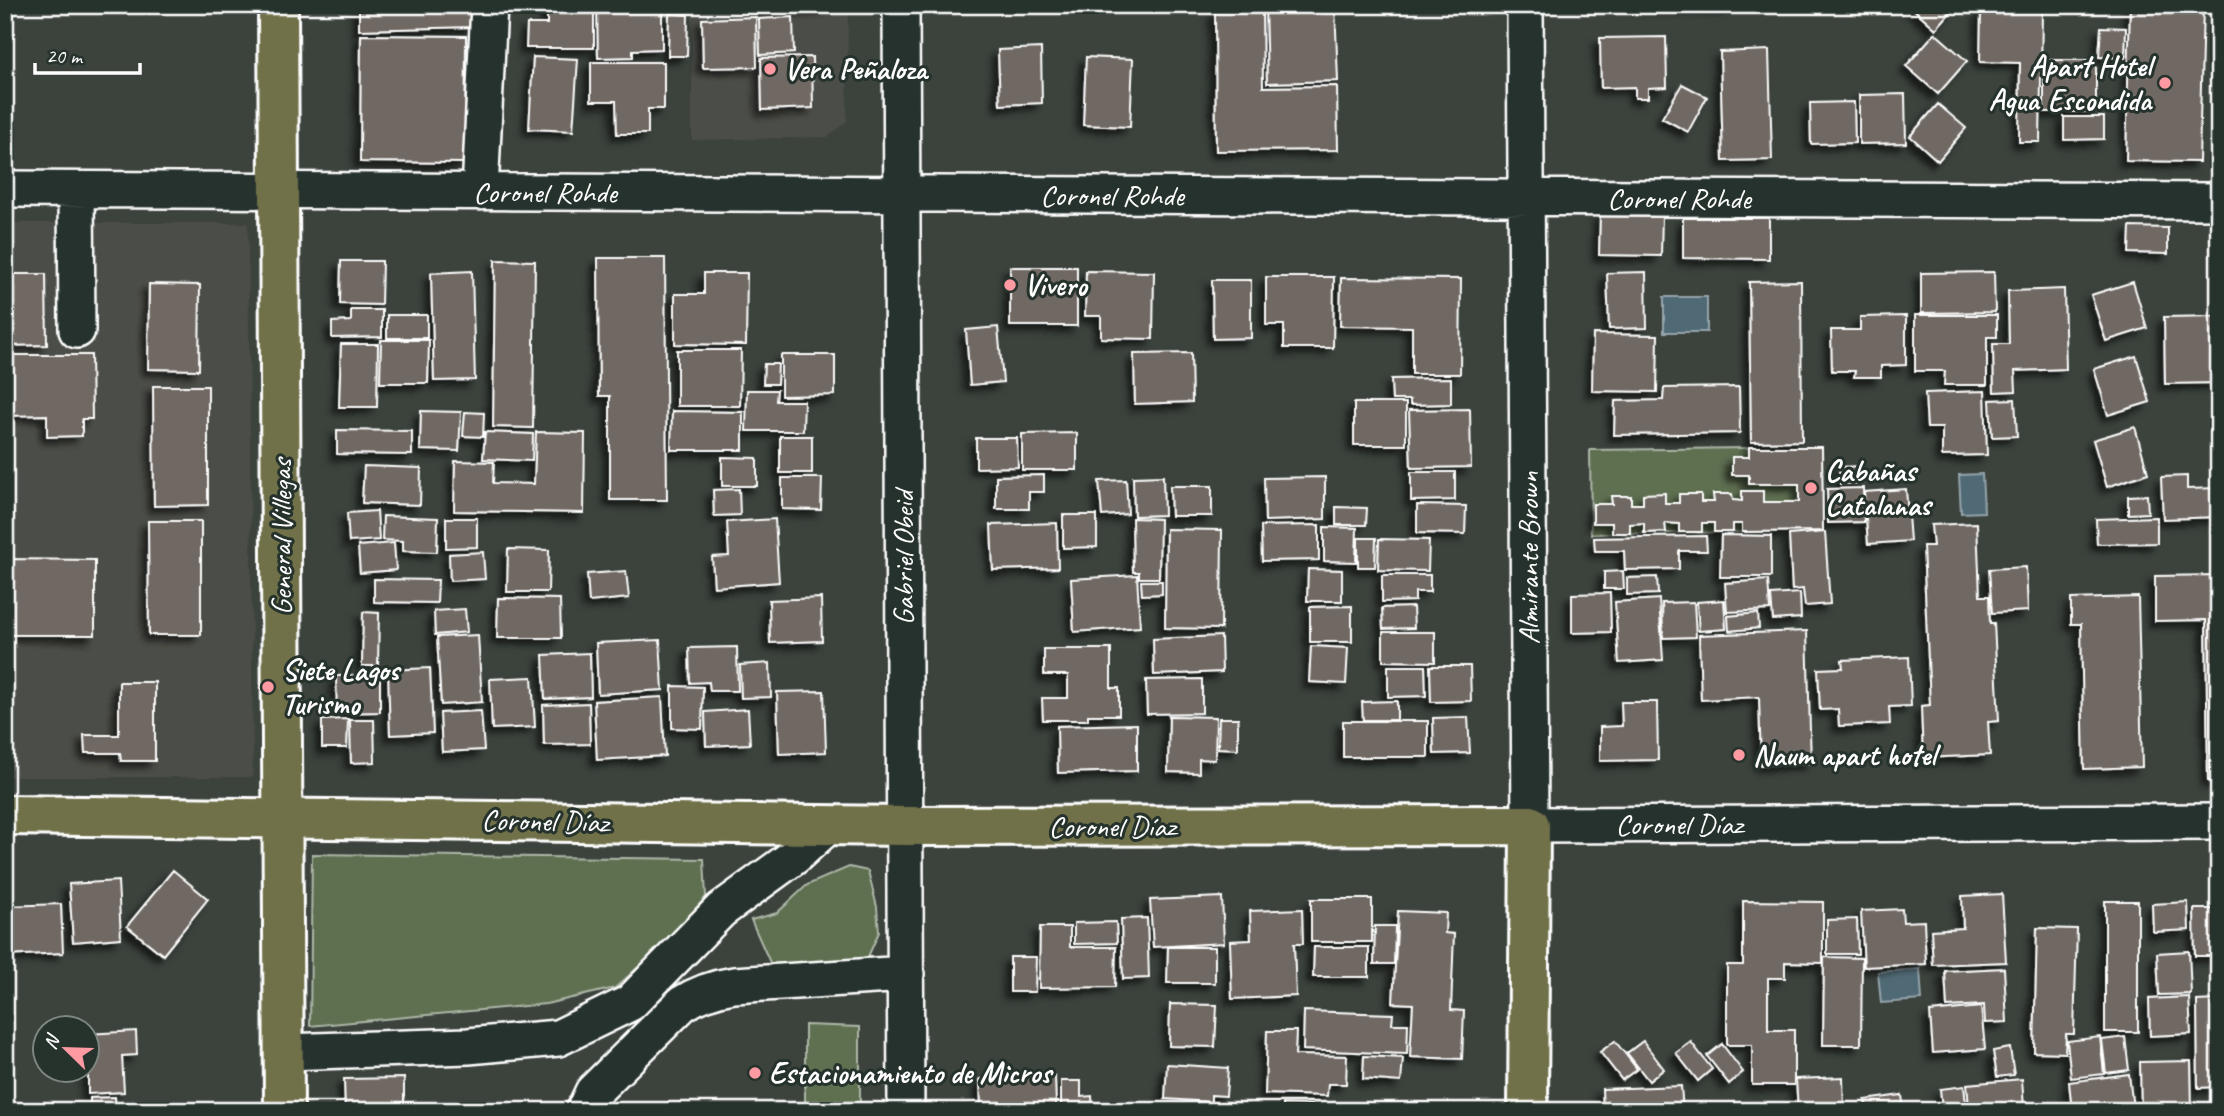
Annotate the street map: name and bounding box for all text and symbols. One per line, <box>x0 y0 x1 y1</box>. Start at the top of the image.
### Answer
scale bar <box>35 32 140 76</box>
text: 20 m <box>46 43 84 69</box>
place label: Apart Hotel Agua Escondida <box>1989 47 2157 119</box>
place label: Vera Peñaloza <box>784 50 929 88</box>
marker: Vera Peñaloza <box>762 61 778 77</box>
marker: Apart Hotel Agua Escondida <box>2157 75 2173 91</box>
street label: Coronel Rohde <box>473 173 619 211</box>
street label: Coronel Rohde <box>1040 176 1186 214</box>
street label: Coronel Rohde <box>1607 179 1753 217</box>
place label: Vivero <box>1024 266 1089 304</box>
marker: Vivero <box>1002 277 1018 293</box>
place label: Cabañas Catalanas <box>1825 452 1934 524</box>
street label: General Villegas <box>262 456 300 615</box>
street label: Almirante Brown <box>1509 471 1547 645</box>
marker: Cabañas Catalanas <box>1803 480 1819 496</box>
street label: Gabriel Obeid <box>884 487 922 625</box>
place label: Siete Lagos Turismo <box>282 651 402 723</box>
marker: Siete Lagos Turismo <box>260 679 276 695</box>
place label: Naum apart hotel <box>1753 736 1941 774</box>
marker: Naum apart hotel <box>1731 747 1747 763</box>
street label: Coronel Díaz <box>481 801 612 841</box>
street label: Coronel Díaz <box>1615 805 1746 843</box>
street label: Coronel Díaz <box>1048 807 1179 845</box>
north arrow <box>32 1014 102 1084</box>
text: N <box>38 1030 66 1053</box>
place label: Estacionamiento de Micros <box>769 1054 1054 1092</box>
marker: Estacionamiento de Micros <box>747 1065 763 1081</box>

